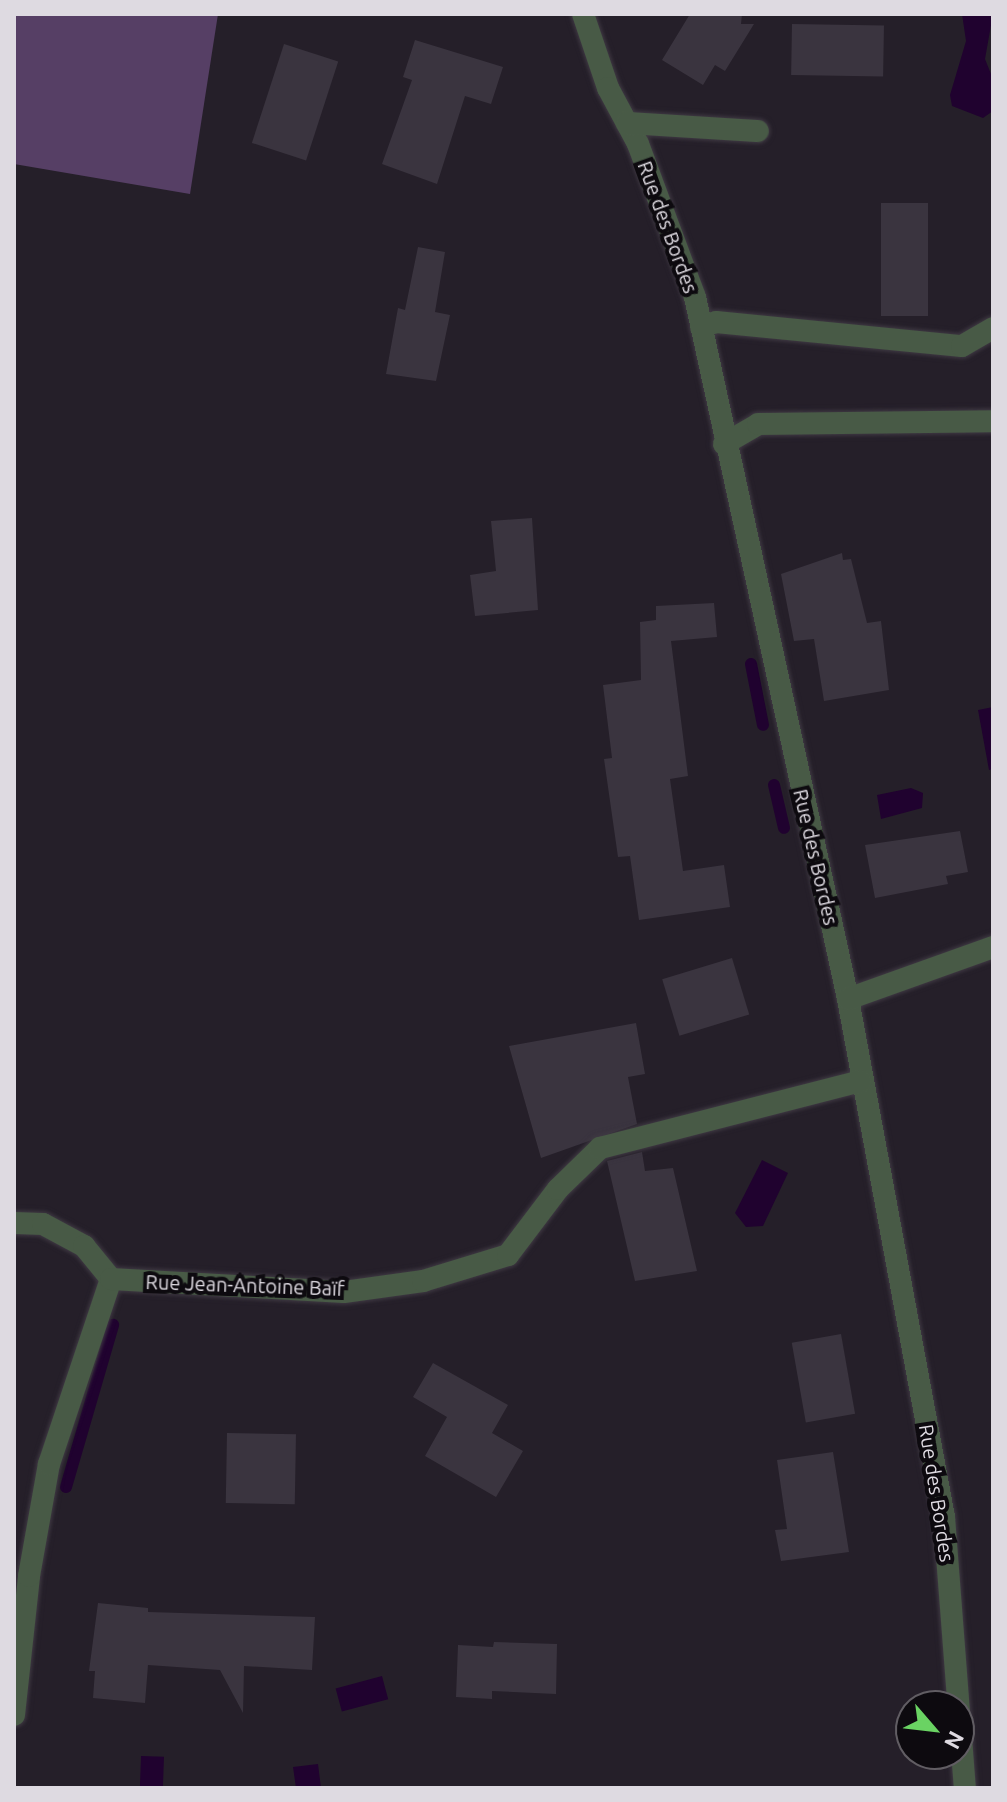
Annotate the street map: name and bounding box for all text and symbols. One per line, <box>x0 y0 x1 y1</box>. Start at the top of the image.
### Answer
street label: Rue des Bordes <box>633 158 703 296</box>
street label: Rue des Bordes <box>789 787 843 927</box>
street label: Rue Jean-Antoine Baïf <box>145 1270 345 1300</box>
street label: Rue des Bordes <box>914 1423 960 1563</box>
north arrow <box>895 1690 975 1770</box>
text: N <box>940 1727 970 1754</box>

